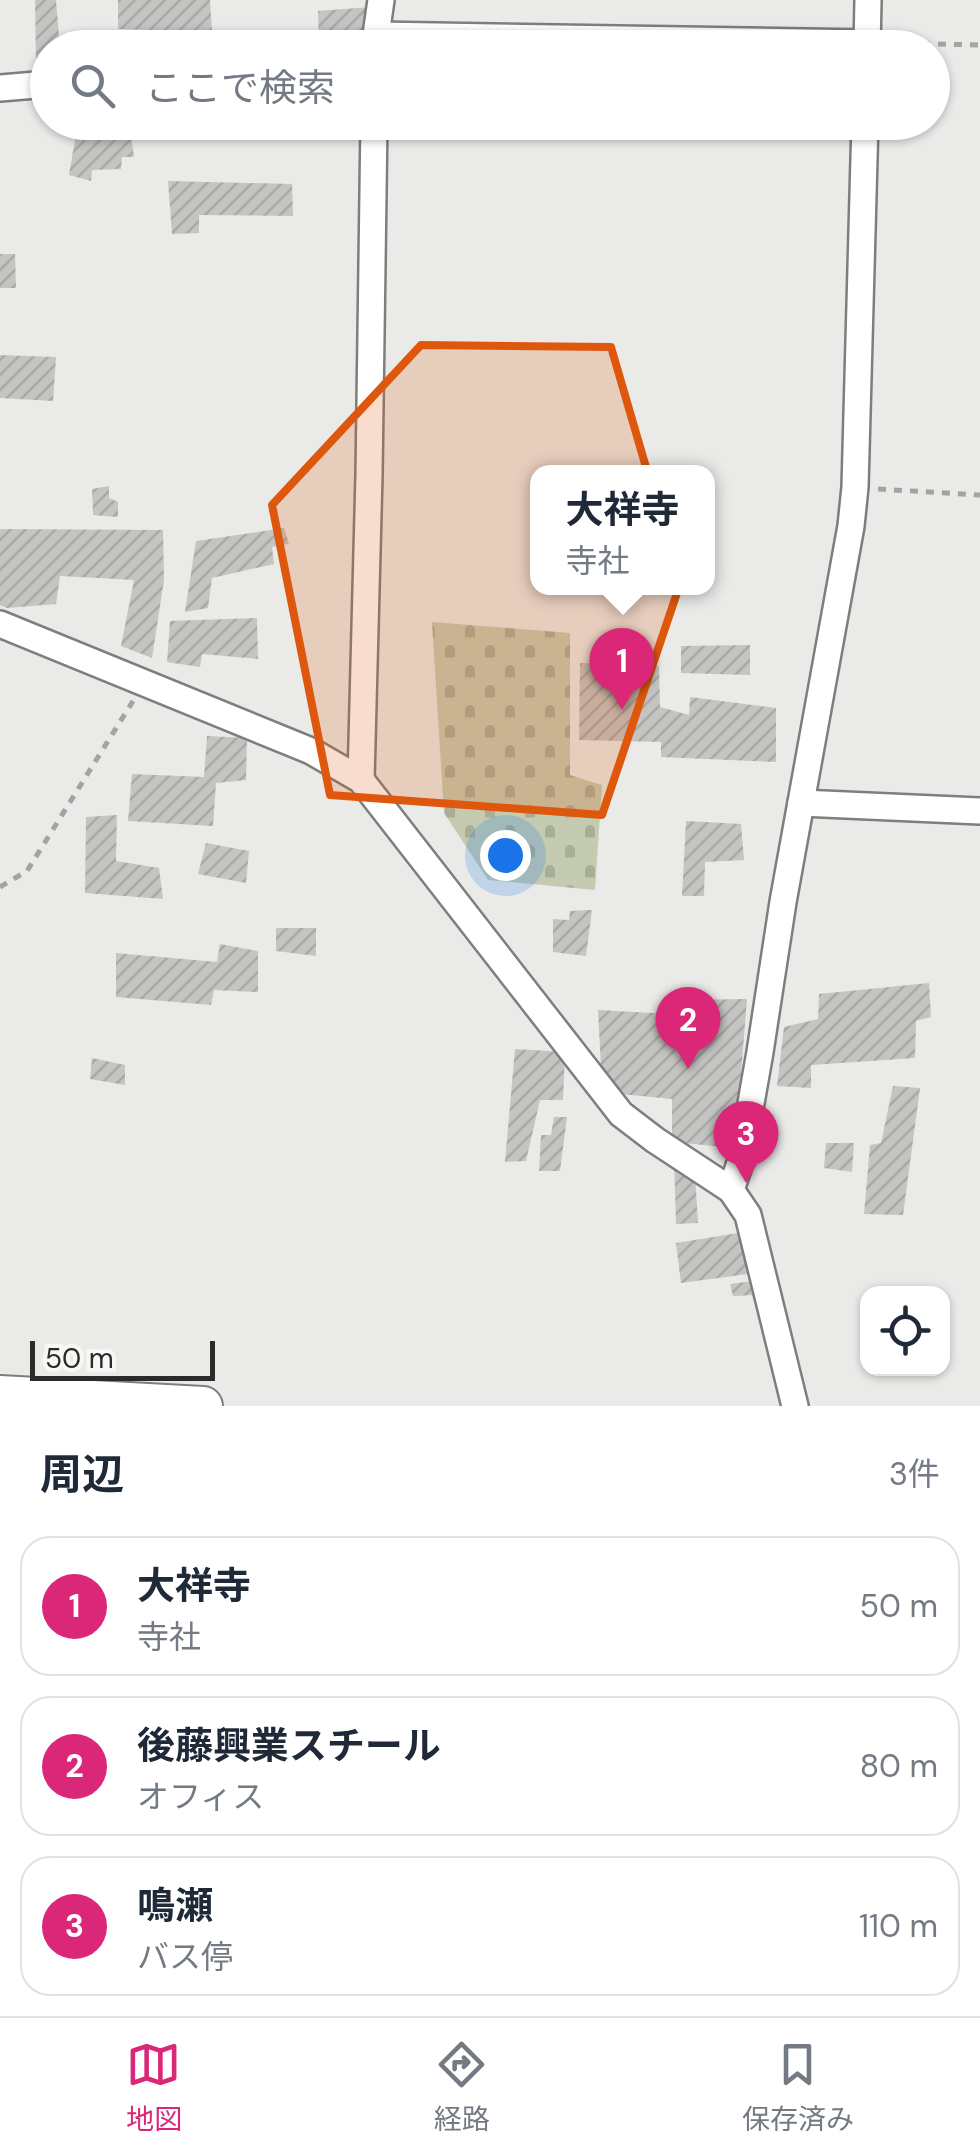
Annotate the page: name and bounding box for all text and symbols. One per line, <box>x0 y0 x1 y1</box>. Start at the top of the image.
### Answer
search box <box>30 30 950 140</box>
icon: search <box>65 58 120 113</box>
text: ここで検索 <box>145 63 335 113</box>
popup <box>530 465 715 595</box>
text: 大祥寺 <box>565 485 680 535</box>
text: 寺社 <box>565 540 630 582</box>
pin: 1 <box>590 628 654 710</box>
your location <box>480 830 531 881</box>
pin: 2 <box>656 986 720 1069</box>
pin: 3 <box>714 1100 778 1183</box>
map controls <box>860 1286 950 1376</box>
button: locate <box>860 1286 950 1376</box>
scale bar <box>30 1336 215 1380</box>
text: 50 m <box>45 1340 114 1377</box>
text: 周辺 <box>40 1447 124 1502</box>
text: 3件 <box>889 1453 940 1495</box>
text: 大祥寺 <box>137 1561 251 1611</box>
text: 1 <box>69 1585 80 1627</box>
text: 50 m <box>860 1585 938 1627</box>
text: 寺社 <box>137 1616 201 1658</box>
text: 後藤興業スチール <box>137 1721 441 1771</box>
text: 2 <box>65 1745 84 1787</box>
text: 80 m <box>860 1745 938 1787</box>
text: オフィス <box>137 1776 264 1818</box>
text: 鳴瀬 <box>137 1881 213 1931</box>
text: 3 <box>65 1905 84 1947</box>
text: 110 m <box>859 1905 938 1947</box>
text: バス停 <box>137 1936 233 1978</box>
tab: 地図 <box>126 2037 182 2138</box>
tab: 経路 <box>434 2037 490 2138</box>
tab: 保存済み <box>742 2037 854 2138</box>

